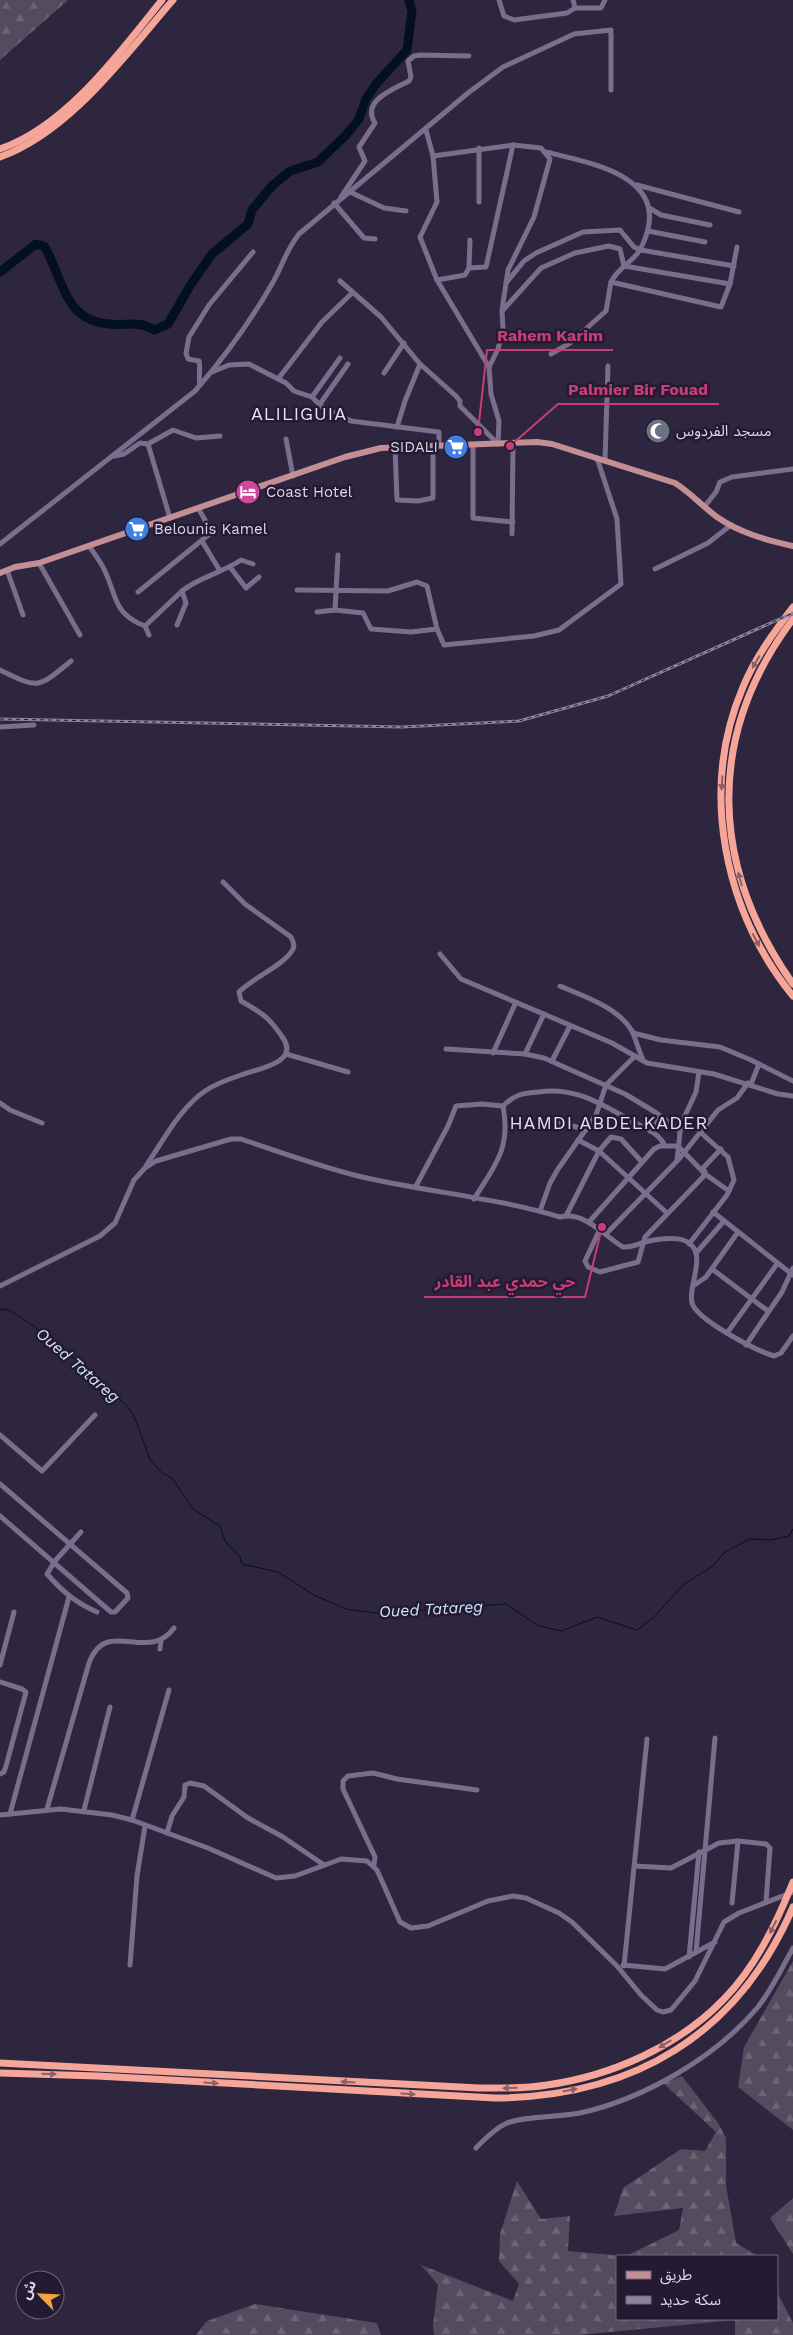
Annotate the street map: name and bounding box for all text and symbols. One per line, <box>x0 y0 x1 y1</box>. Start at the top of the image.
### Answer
callout: Rahem Karim <box>487 319 613 350</box>
text: Rahem Karim <box>497 326 603 345</box>
callout: Palmier Bir Fouad <box>558 373 719 404</box>
text: Palmier Bir Fouad <box>568 380 708 399</box>
district label: ALILIGUIA <box>251 403 347 424</box>
mosque icon: مسجد الفردوس <box>645 418 671 444</box>
place label: مسجد الفردوس <box>676 422 772 440</box>
supermarket icon: SIDALI <box>443 434 469 460</box>
place label: SIDALI <box>390 438 438 456</box>
hotel icon: Coast Hotel <box>235 479 261 505</box>
place label: Coast Hotel <box>266 483 353 501</box>
supermarket icon: Belounis Kamel <box>124 516 150 542</box>
place label: Belounis Kamel <box>154 520 268 538</box>
one-way arrow <box>751 655 760 668</box>
one-way arrow <box>717 776 725 792</box>
one-way arrow <box>735 871 743 886</box>
one-way arrow <box>752 933 760 948</box>
district label: HAMDI ABDELKADER <box>509 1112 709 1133</box>
callout: حي حمدي عبد القادر <box>424 1266 585 1297</box>
text: حي حمدي عبد القادر <box>434 1272 575 1295</box>
water label: Oued Tatareg <box>32 1324 124 1407</box>
water label: Oued Tatareg <box>378 1597 484 1621</box>
one-way arrow <box>769 1920 777 1934</box>
one-way arrow <box>658 2040 671 2049</box>
one-way arrow <box>41 2071 57 2079</box>
one-way arrow <box>339 2077 355 2085</box>
one-way arrow <box>203 2080 219 2088</box>
one-way arrow <box>502 2084 518 2092</box>
one-way arrow <box>562 2086 578 2094</box>
one-way arrow <box>400 2090 416 2098</box>
legend <box>616 2255 778 2320</box>
text: طريق <box>660 2266 692 2285</box>
north arrow <box>15 2270 65 2320</box>
text: ش <box>17 2278 39 2302</box>
text: سكة حديد <box>660 2291 721 2309</box>

